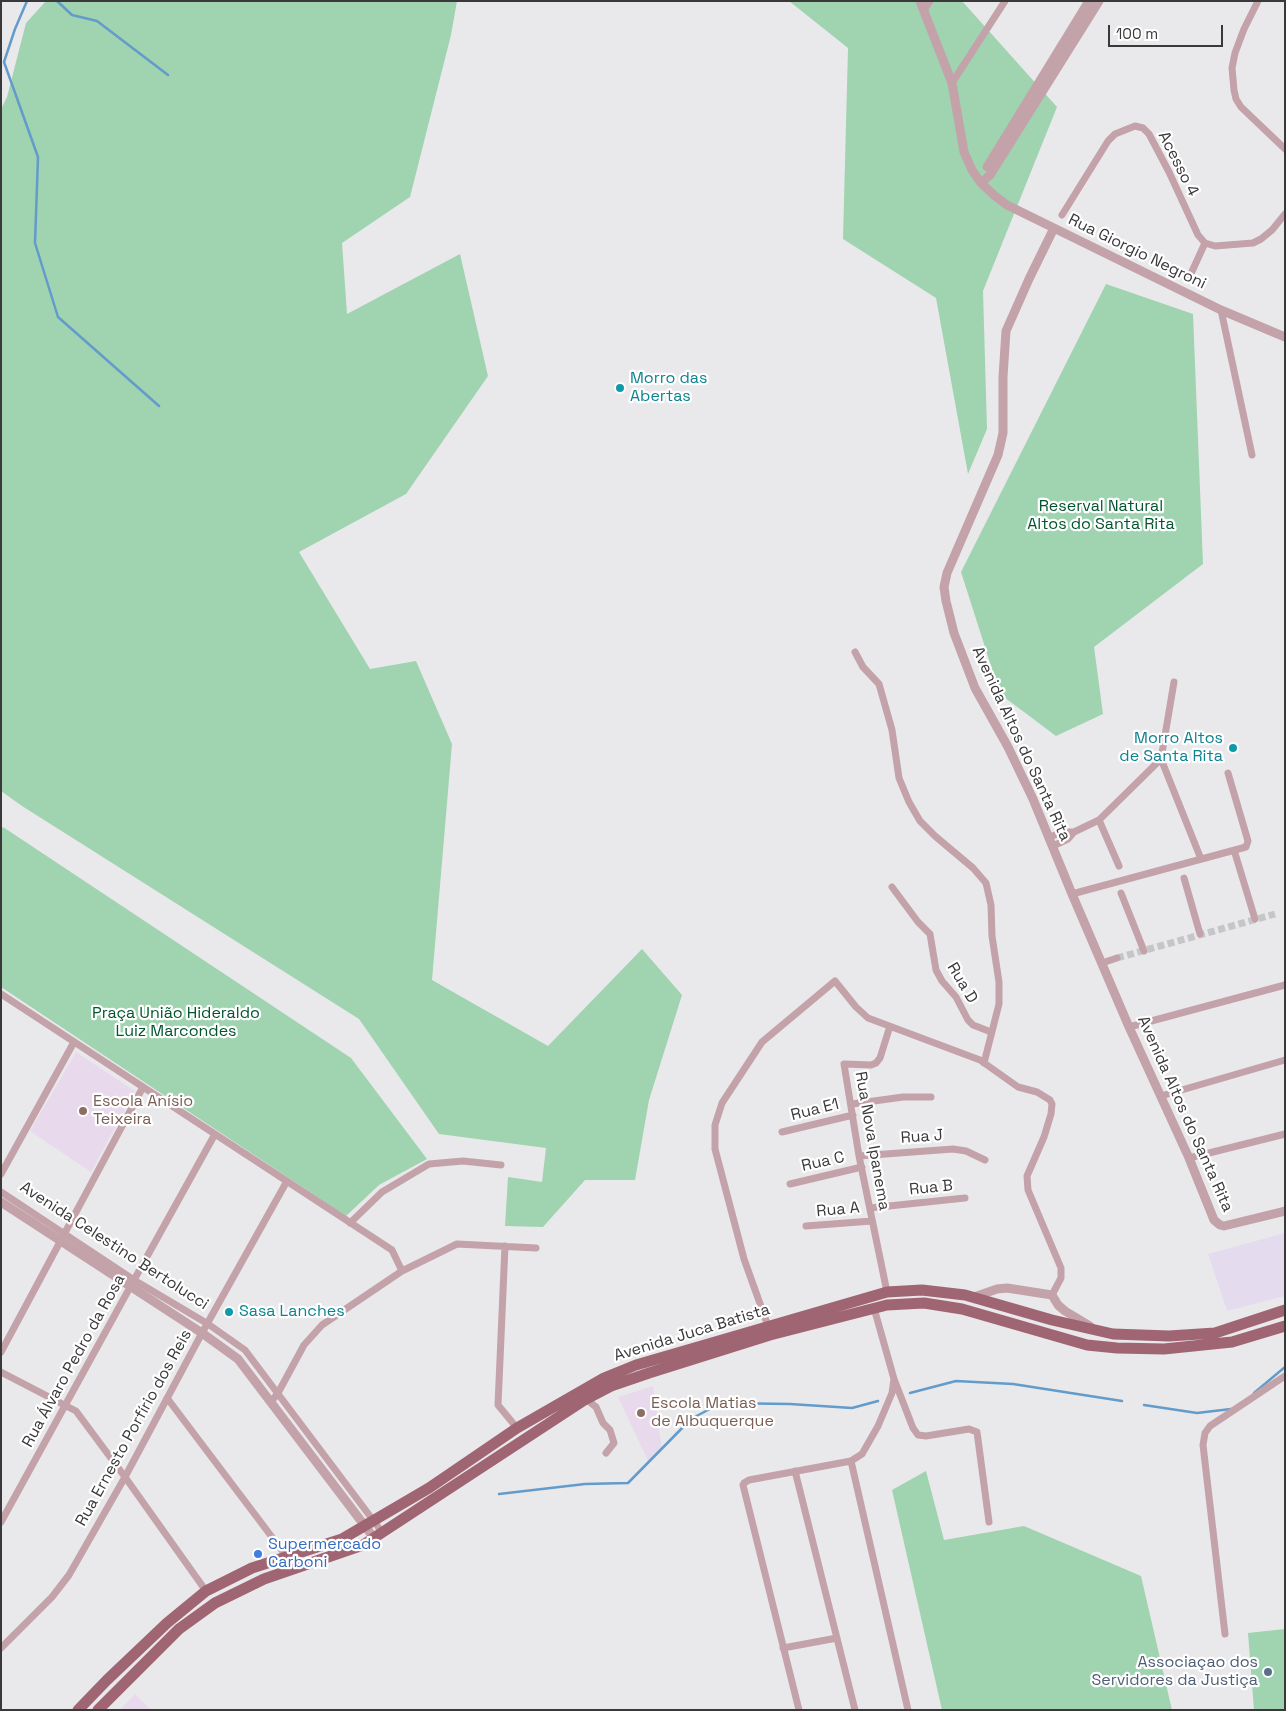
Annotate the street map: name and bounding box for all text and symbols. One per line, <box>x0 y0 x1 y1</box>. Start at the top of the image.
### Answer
scale bar <box>1111 15 1226 47</box>
text: 100 m <box>1116 24 1158 43</box>
street label: Acesso 4 <box>1154 128 1202 200</box>
street label: Rua Giorgio Negroni <box>1065 210 1209 294</box>
place label: Morro das Abertas <box>630 369 707 407</box>
marker: Morro das Abertas <box>614 382 626 394</box>
park label: Reserval Natural Altos do Santa Rita <box>1027 497 1175 535</box>
street label: Avenida Altos do Santa Rita <box>967 644 1075 844</box>
place label: Morro Altos de Santa Rita <box>1119 729 1223 767</box>
marker: Morro Altos de Santa Rita <box>1227 742 1239 754</box>
street label: Rua D <box>942 959 982 1007</box>
park label: Praça União Hideraldo Luiz Marcondes <box>92 1004 260 1042</box>
street label: Avenida Altos do Santa Rita <box>1133 1013 1237 1215</box>
street label: Rua Nova Ipanema <box>850 1070 894 1212</box>
place label: Escola Anísio Teixeira <box>93 1092 193 1130</box>
street label: Rua E1 <box>789 1095 841 1125</box>
marker: Escola Anísio Teixeira <box>77 1105 89 1117</box>
street label: Rua J <box>900 1126 944 1148</box>
street label: Rua C <box>800 1148 846 1176</box>
street label: Rua B <box>908 1176 954 1200</box>
street label: Avenida Celestino Bertolucci <box>16 1178 212 1314</box>
street label: Rua A <box>816 1199 860 1221</box>
street label: Rua Álvaro Pedro da Rosa <box>18 1271 130 1451</box>
street label: Avenida Juca Batista <box>612 1300 772 1366</box>
place label: Sasa Lanches <box>239 1302 345 1322</box>
marker: Sasa Lanches <box>223 1306 235 1318</box>
street label: Rua Ernesto Porfírio dos Reis <box>72 1326 196 1530</box>
place label: Escola Matias de Albuquerque <box>651 1394 774 1432</box>
marker: Escola Matias de Albuquerque <box>635 1407 647 1419</box>
place label: Supermercado Carboni <box>268 1535 381 1573</box>
marker: Supermercado Carboni <box>252 1548 264 1560</box>
place label: Associaçao dos Servidores da Justiça <box>1091 1653 1258 1691</box>
marker: Associaçao dos Servidores da Justiça <box>1262 1666 1274 1678</box>

